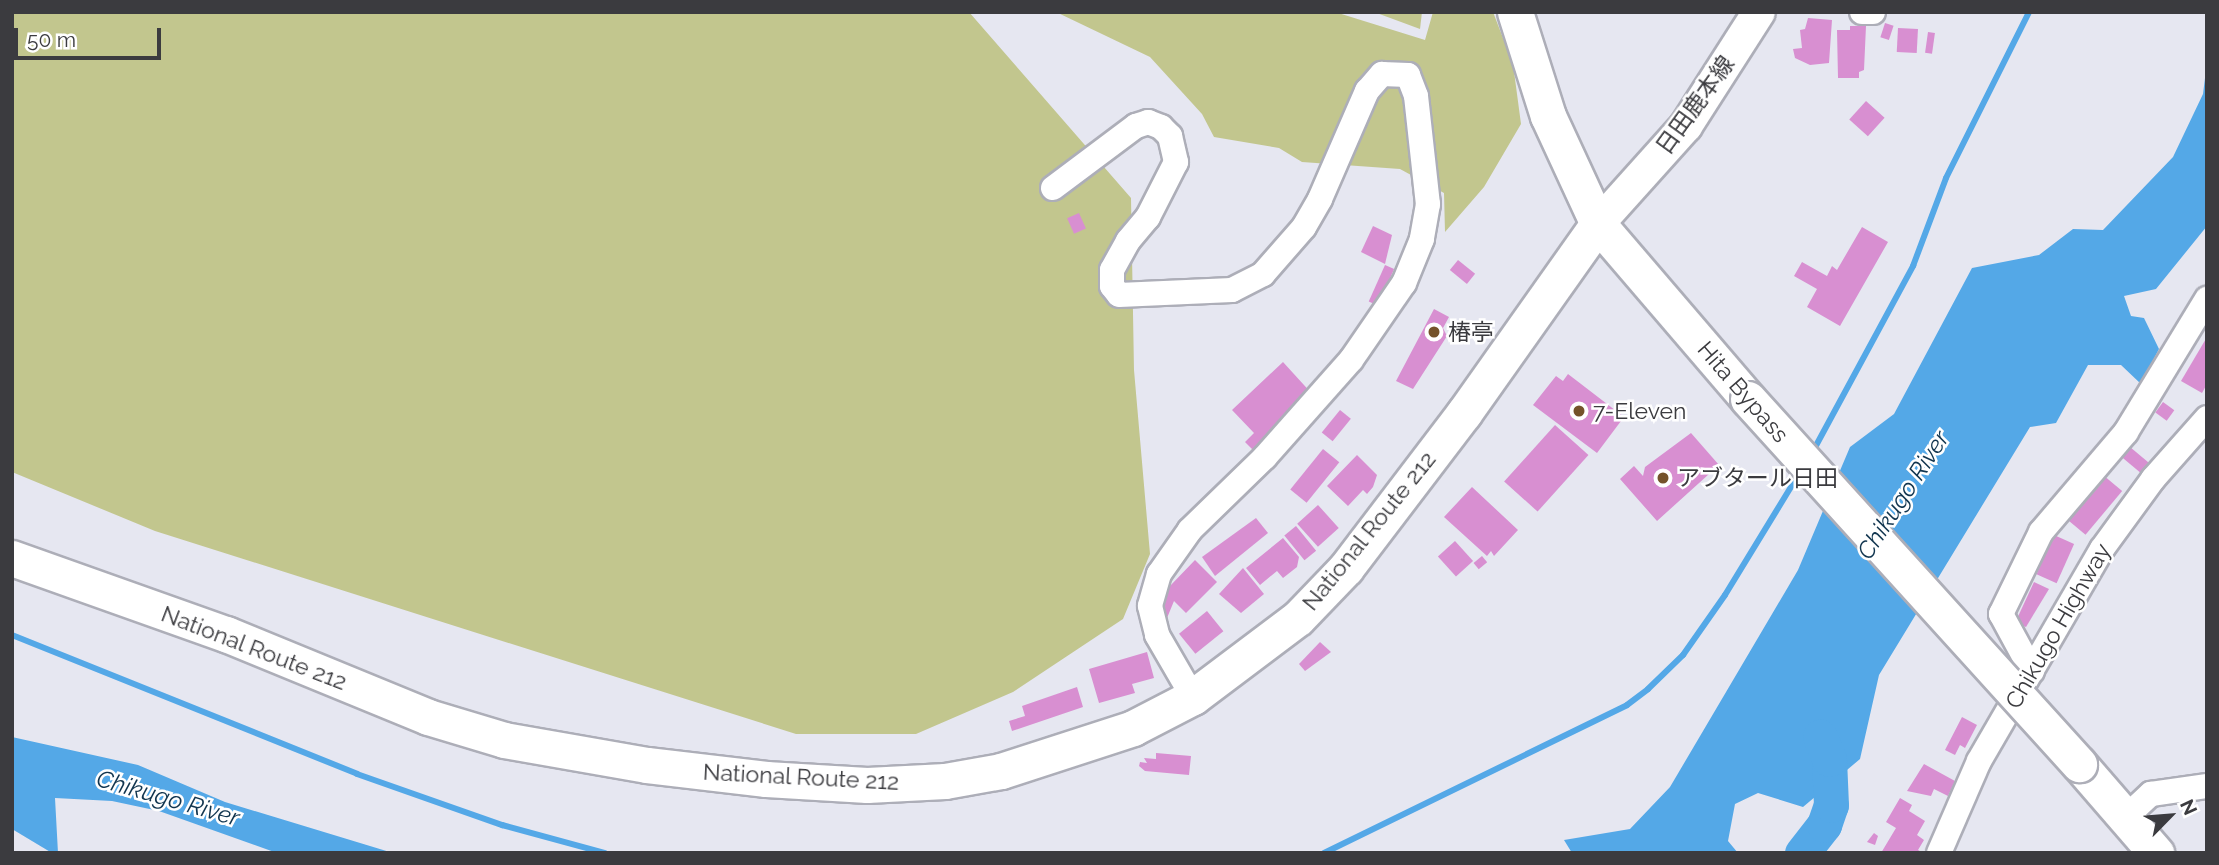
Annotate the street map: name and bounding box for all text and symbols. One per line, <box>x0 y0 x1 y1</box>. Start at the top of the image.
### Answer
scale bar <box>18 14 164 58</box>
text: 50 m <box>27 27 76 52</box>
street label: 日田鹿本線 <box>1650 50 1740 160</box>
place label: 椿亭 <box>1448 318 1494 346</box>
marker: 椿亭 <box>1426 324 1442 340</box>
street label: Hita Bypass <box>1692 336 1794 448</box>
place label: 7-Eleven <box>1593 397 1687 425</box>
marker: 7-Eleven <box>1571 403 1587 419</box>
water label: Chikugo River <box>1851 425 1955 565</box>
street label: National Route 212 <box>1296 446 1442 616</box>
place label: アブタール日田 <box>1677 464 1838 492</box>
marker: アブタール日田 <box>1655 470 1671 486</box>
street label: Chikugo Highway <box>2000 538 2116 714</box>
street label: National Route 212 <box>157 600 351 696</box>
street label: National Route 212 <box>702 758 900 796</box>
water label: Chikugo River <box>93 764 243 832</box>
north arrow <box>2135 781 2205 851</box>
text: N <box>2176 796 2202 818</box>

